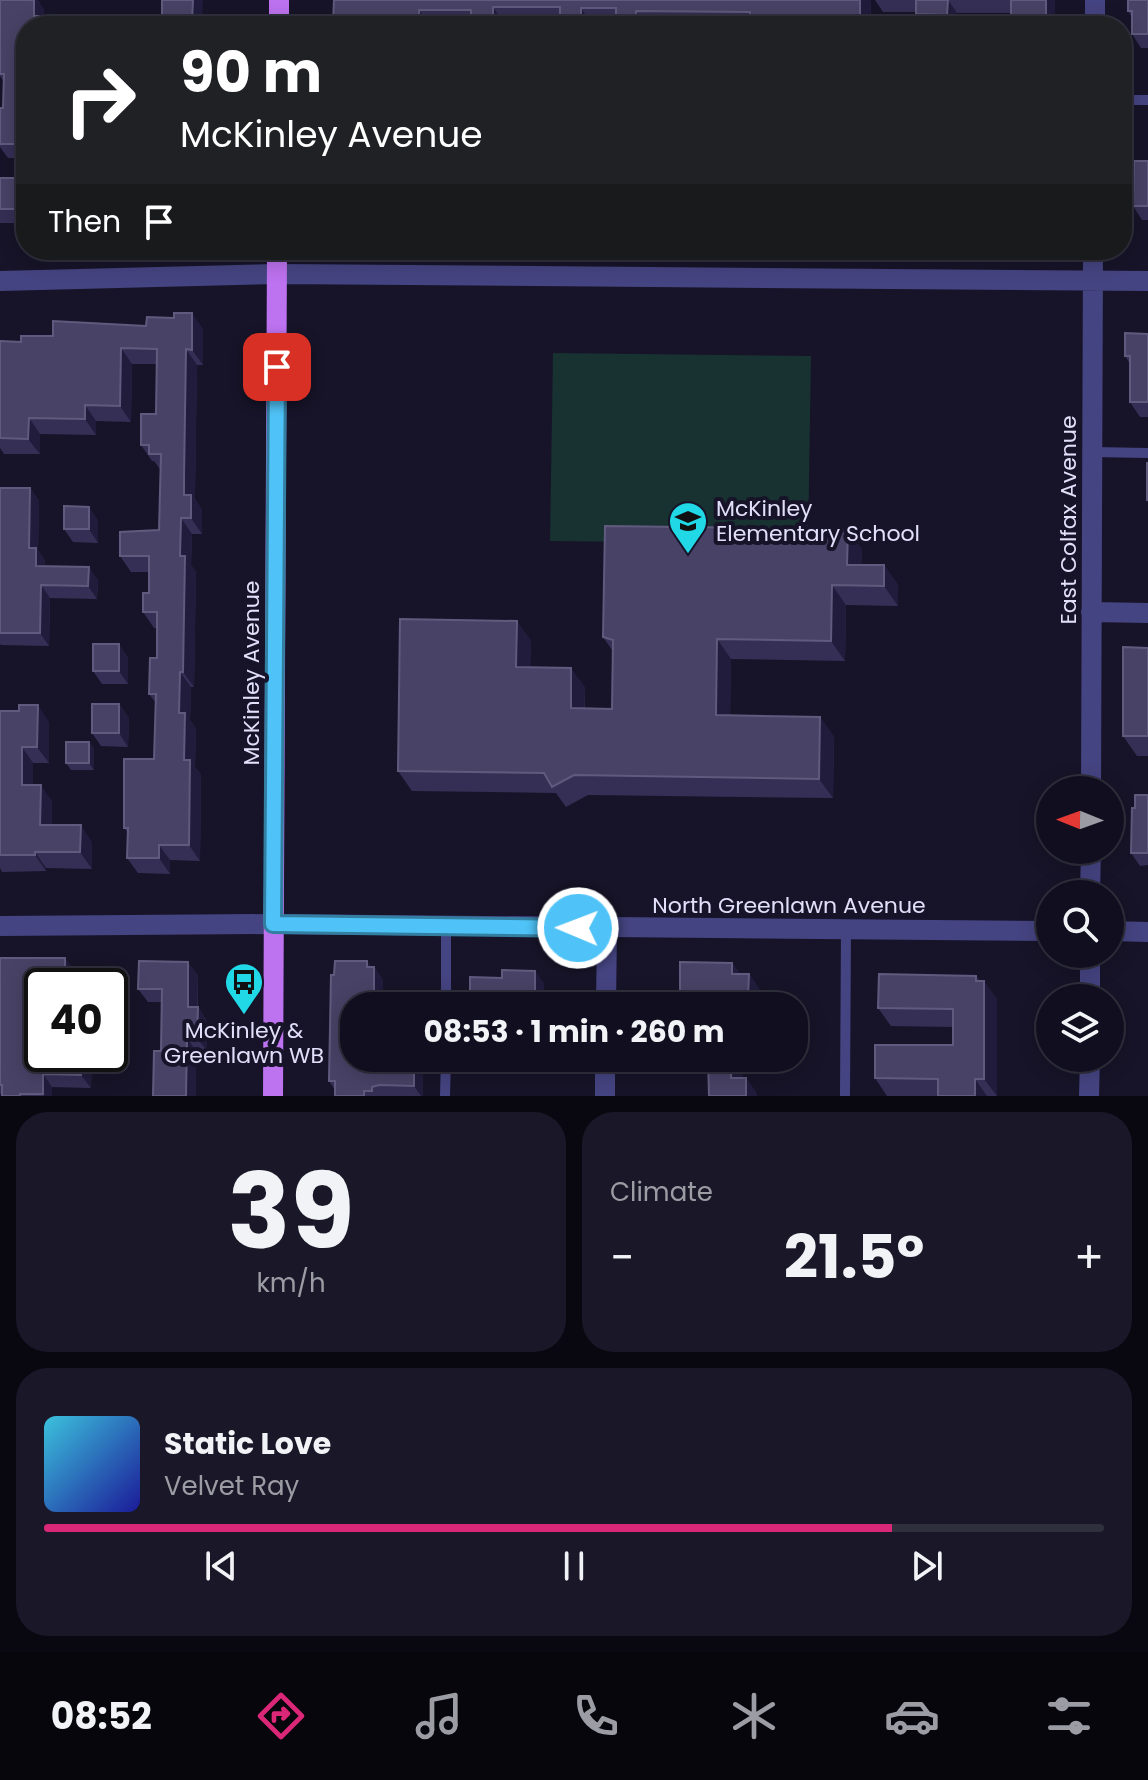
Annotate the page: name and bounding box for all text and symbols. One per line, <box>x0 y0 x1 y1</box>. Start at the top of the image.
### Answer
text: 90 m <box>180 33 322 112</box>
icon: right <box>48 48 152 152</box>
text: McKinley Avenue <box>180 109 483 160</box>
text: Then <box>48 200 121 243</box>
icon: arrive <box>137 200 181 244</box>
pin <box>243 333 311 401</box>
icon: arrive <box>255 345 299 389</box>
street label: East Colfax Avenue <box>1053 415 1084 625</box>
place label: McKinley Elementary School <box>716 493 920 549</box>
school or university icon: McKinley Elementary School <box>667 500 709 555</box>
street label: McKinley Avenue <box>236 581 267 765</box>
north arrow <box>1036 776 1124 864</box>
map controls <box>1036 776 1124 1072</box>
button: search <box>1036 880 1124 968</box>
position arrow <box>536 886 620 970</box>
street label: North Greenlawn Avenue <box>652 890 926 921</box>
bus stop icon: McKinley & Greenlawn WB <box>223 961 265 1016</box>
speed limit sign: 40 <box>24 968 128 1072</box>
button: layers <box>1036 984 1124 1072</box>
text: 08:53 · 1 min · 260 m <box>424 1010 724 1053</box>
place label: McKinley & Greenlawn WB <box>164 1015 324 1071</box>
text: 39 <box>228 1139 354 1284</box>
text: Climate <box>610 1174 713 1210</box>
text: 21.5° <box>784 1215 924 1299</box>
text: − <box>610 1227 634 1288</box>
text: + <box>1074 1227 1104 1288</box>
text: km/h <box>256 1265 326 1301</box>
text: Static Love <box>164 1422 331 1465</box>
text: Velvet Ray <box>164 1468 299 1504</box>
icon: previous <box>199 1544 243 1588</box>
icon: pause <box>552 1544 596 1588</box>
icon: next <box>905 1544 949 1588</box>
icon: directions <box>253 1688 309 1744</box>
icon: music <box>411 1688 467 1744</box>
icon: phone <box>568 1688 624 1744</box>
icon: climate <box>726 1688 782 1744</box>
icon: car <box>884 1688 940 1744</box>
icon: filters <box>1041 1688 1097 1744</box>
text: 08:52 <box>51 1691 152 1742</box>

